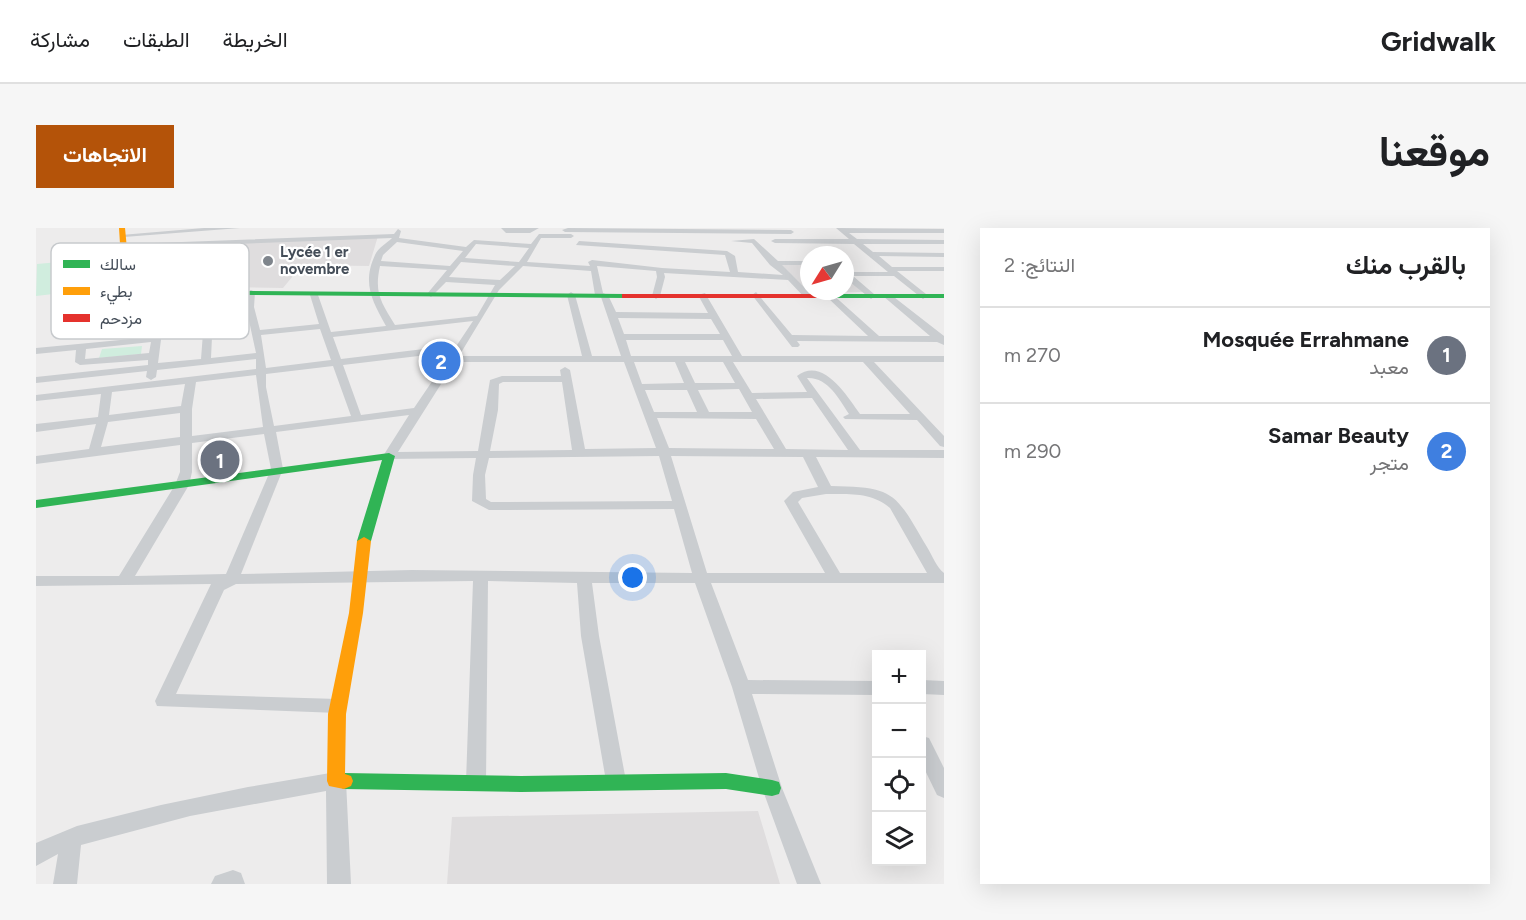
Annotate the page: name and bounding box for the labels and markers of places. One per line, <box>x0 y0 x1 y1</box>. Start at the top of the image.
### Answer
place label: Lycée 1 er novembre <box>280 243 350 278</box>
marker: Lycée 1 er novembre <box>261 254 275 268</box>
pin: 2 <box>422 338 460 384</box>
pin: 1 <box>200 438 240 482</box>

